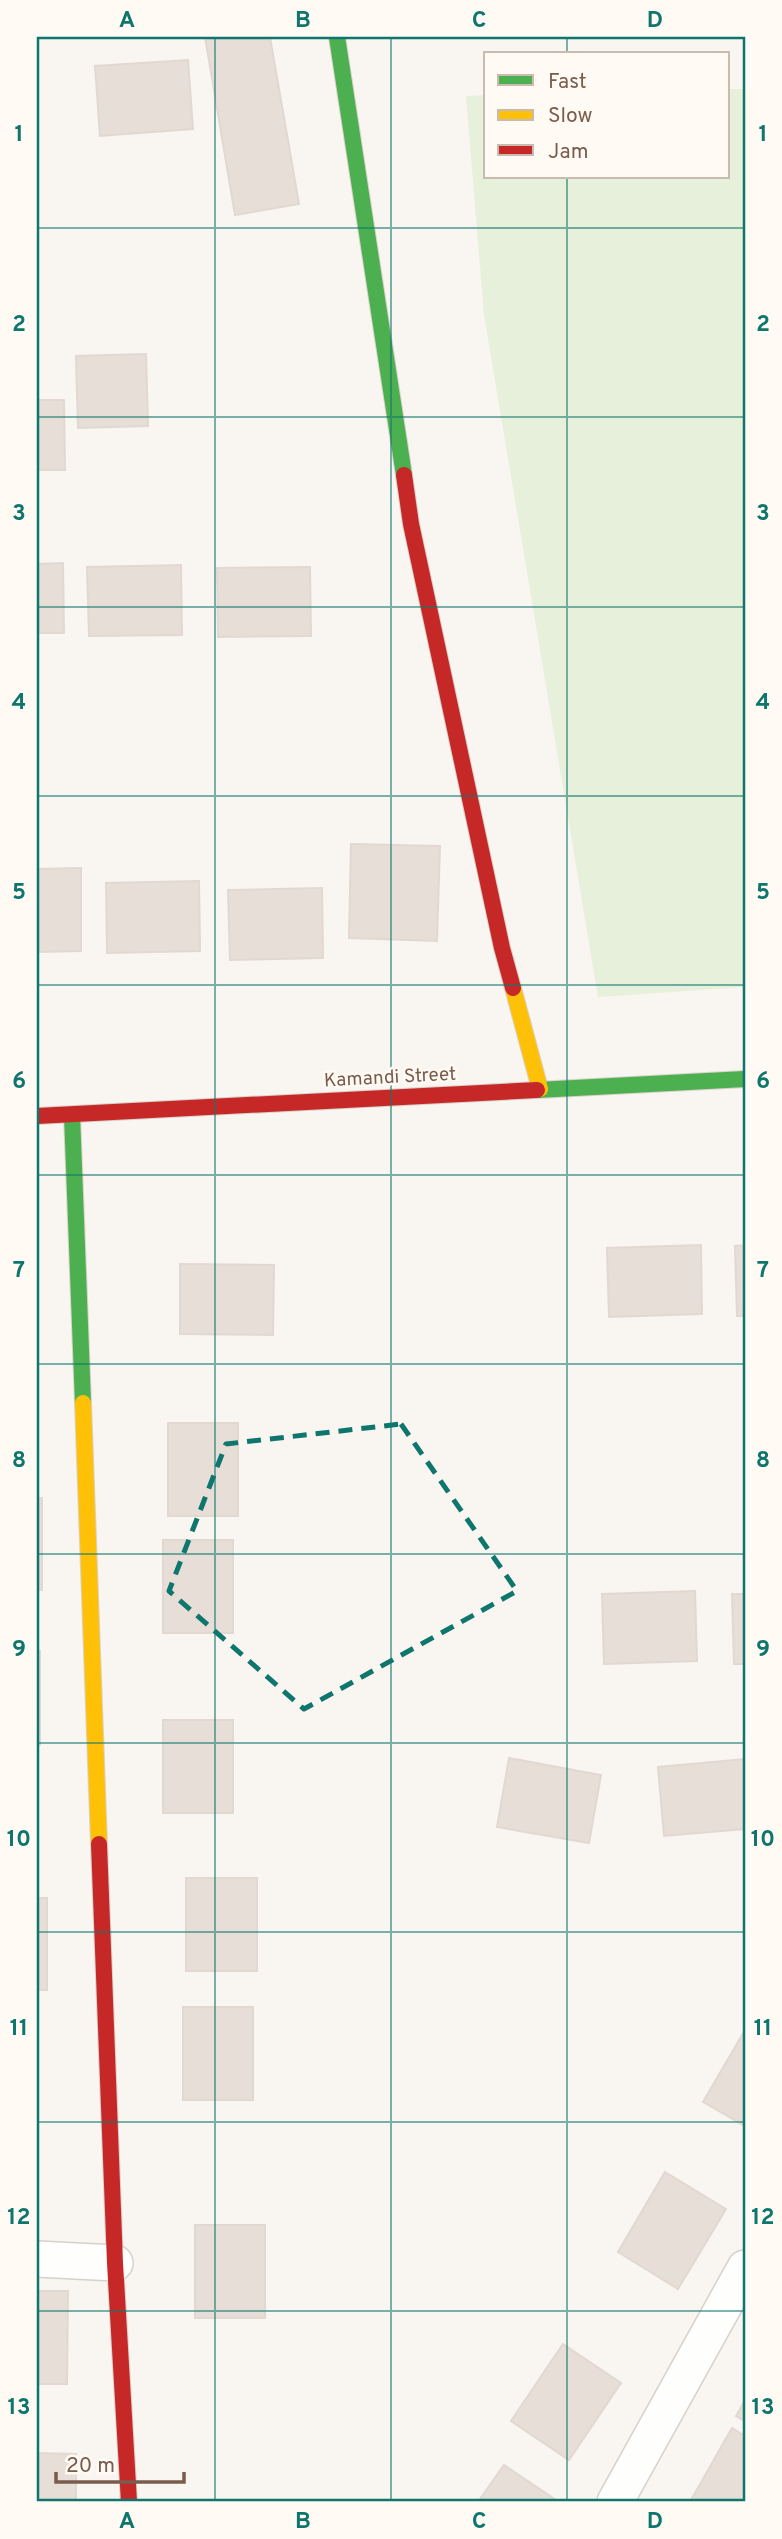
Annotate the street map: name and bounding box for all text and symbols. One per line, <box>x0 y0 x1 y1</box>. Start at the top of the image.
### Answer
text: A <box>119 7 135 36</box>
text: B <box>295 7 311 36</box>
text: C <box>472 7 486 36</box>
text: D <box>647 7 663 36</box>
legend <box>484 52 730 178</box>
text: Fast <box>548 69 587 96</box>
text: Slow <box>548 103 593 130</box>
text: 1 <box>14 121 24 150</box>
text: 1 <box>758 121 768 150</box>
text: Jam <box>548 139 589 166</box>
text: 2 <box>12 311 26 340</box>
text: 2 <box>756 311 770 340</box>
text: 3 <box>12 500 26 529</box>
text: 3 <box>756 500 770 529</box>
text: 4 <box>12 689 26 718</box>
text: 4 <box>756 689 770 718</box>
text: 5 <box>12 879 26 908</box>
text: 5 <box>756 879 770 908</box>
street label: Kamandi Street <box>323 1063 457 1093</box>
text: 6 <box>12 1068 26 1097</box>
text: 6 <box>756 1068 770 1097</box>
text: 7 <box>13 1257 25 1286</box>
text: 7 <box>757 1257 769 1286</box>
text: 8 <box>12 1447 26 1476</box>
text: 8 <box>756 1447 770 1476</box>
text: 9 <box>12 1636 26 1665</box>
text: 9 <box>756 1636 770 1665</box>
text: 10 <box>7 1826 31 1855</box>
text: 10 <box>751 1826 775 1855</box>
text: 11 <box>10 2015 28 2044</box>
text: 11 <box>754 2015 772 2044</box>
text: 12 <box>7 2204 31 2233</box>
text: 12 <box>751 2204 775 2233</box>
text: 13 <box>8 2394 31 2423</box>
text: 13 <box>752 2394 775 2423</box>
scale bar <box>56 2441 184 2485</box>
text: 20 m <box>66 2453 115 2480</box>
text: A <box>119 2508 135 2537</box>
text: B <box>295 2508 311 2537</box>
text: C <box>472 2508 486 2537</box>
text: D <box>647 2508 663 2537</box>

